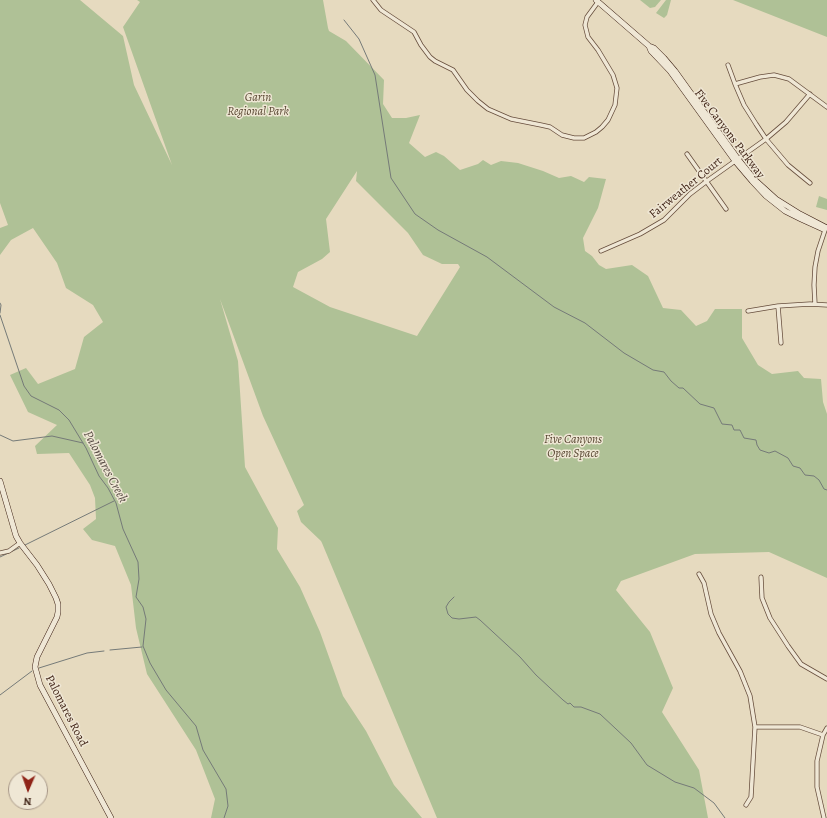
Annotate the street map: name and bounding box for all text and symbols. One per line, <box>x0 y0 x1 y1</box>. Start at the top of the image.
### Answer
street label: Five Canyons Parkway <box>691 87 767 181</box>
park label: Garin Regional Park <box>227 91 289 119</box>
street label: Fairweather Court <box>647 154 725 222</box>
water label: Palomares Creek <box>80 428 130 506</box>
park label: Five Canyons Open Space <box>544 433 602 461</box>
street label: Palomares Road <box>42 673 90 749</box>
north arrow <box>8 770 48 810</box>
text: N <box>23 794 32 809</box>

